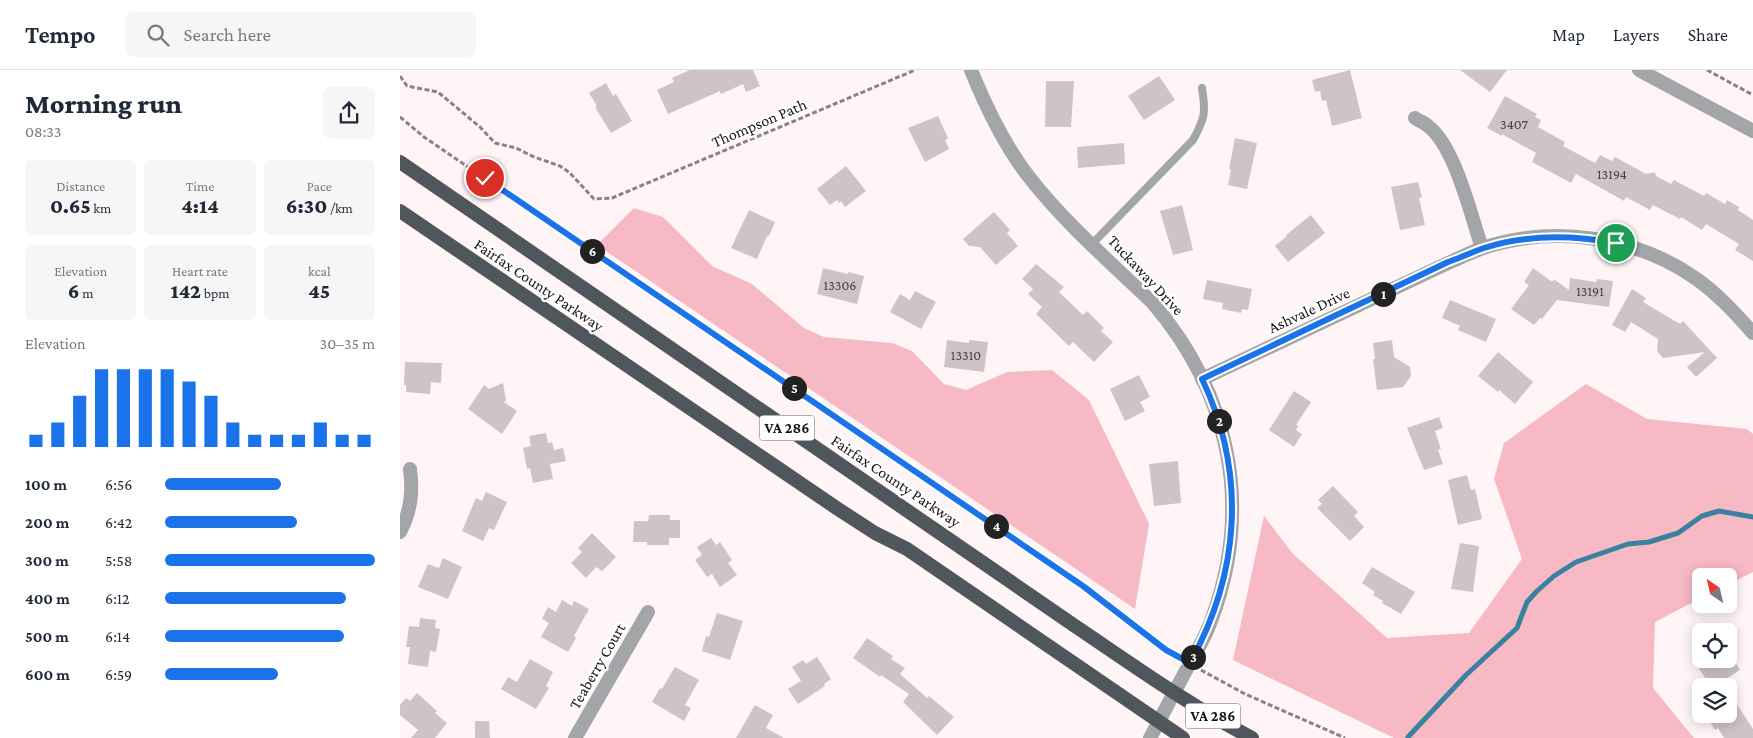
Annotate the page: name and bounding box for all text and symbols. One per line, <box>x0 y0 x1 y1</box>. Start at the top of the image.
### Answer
search box <box>126 12 476 57</box>
text: Tempo <box>25 21 96 48</box>
icon: search <box>144 21 172 49</box>
text: Search here <box>184 24 271 45</box>
text: Map <box>1552 25 1585 45</box>
text: Layers <box>1613 25 1660 45</box>
text: Share <box>1688 25 1728 45</box>
button: share <box>323 87 375 139</box>
text: Morning run <box>25 88 182 119</box>
street label: Thompson Path <box>709 95 810 152</box>
house number: 3407 <box>1500 116 1528 132</box>
text: 08:33 <box>25 123 61 140</box>
pin <box>464 157 506 199</box>
icon: check <box>471 164 499 192</box>
house number: 13194 <box>1597 166 1627 182</box>
text: Distance <box>56 178 105 194</box>
text: Time <box>186 178 214 194</box>
text: Pace <box>307 178 332 194</box>
text: 0.65 <box>50 194 91 218</box>
text: 4:14 <box>181 194 219 218</box>
text: 6:30 <box>286 194 327 218</box>
text: km <box>91 200 111 216</box>
text: /km <box>327 200 353 216</box>
pin <box>1595 222 1637 264</box>
icon: arrive <box>1602 229 1630 257</box>
street label: Tuckaway Drive <box>1104 232 1187 319</box>
street label: Fairfax County Parkway <box>471 235 607 336</box>
pin: 6 <box>580 238 604 264</box>
text: 6 <box>589 243 596 259</box>
text: Elevation <box>54 263 107 279</box>
text: Heart rate <box>172 263 228 279</box>
text: kcal <box>308 263 331 279</box>
house number: 13306 <box>824 277 856 293</box>
text: 6 <box>68 279 80 303</box>
text: 142 <box>170 279 201 303</box>
text: 45 <box>308 279 330 303</box>
pin: 1 <box>1370 282 1396 306</box>
house number: 13191 <box>1576 283 1604 299</box>
street label: Ashvale Drive <box>1266 284 1352 336</box>
text: m <box>80 285 94 301</box>
text: bpm <box>201 285 229 301</box>
text: 1 <box>1381 286 1386 302</box>
text: Elevation <box>25 335 86 352</box>
text: 30–35 m <box>320 335 375 352</box>
house number: 13310 <box>951 347 981 363</box>
pin: 5 <box>782 376 806 400</box>
text: 5 <box>791 380 798 396</box>
pin: 2 <box>1206 408 1232 434</box>
text: 2 <box>1216 413 1223 429</box>
road number: VA 286 <box>760 416 814 440</box>
street label: Fairfax County Parkway <box>828 431 964 532</box>
text: 100 m <box>25 476 67 493</box>
text: 6:56 <box>105 476 132 493</box>
text: 200 m <box>25 514 69 531</box>
text: 6:42 <box>105 514 132 531</box>
pin: 4 <box>984 514 1008 538</box>
text: 4 <box>993 518 1000 534</box>
text: 300 m <box>25 552 69 569</box>
text: 5:58 <box>105 552 132 569</box>
north arrow <box>1692 568 1738 612</box>
map controls <box>1692 568 1737 723</box>
text: 400 m <box>25 590 70 607</box>
text: 6:12 <box>105 590 130 607</box>
street label: Teaberry Court <box>566 619 630 712</box>
button: locate <box>1692 623 1737 668</box>
text: 500 m <box>25 628 69 645</box>
text: 6:14 <box>105 628 130 645</box>
pin: 3 <box>1180 644 1206 670</box>
text: 3 <box>1190 649 1197 665</box>
text: 600 m <box>25 666 70 683</box>
text: 6:59 <box>105 666 132 683</box>
button: layers <box>1692 678 1737 723</box>
road number: VA 286 <box>1186 704 1240 728</box>

